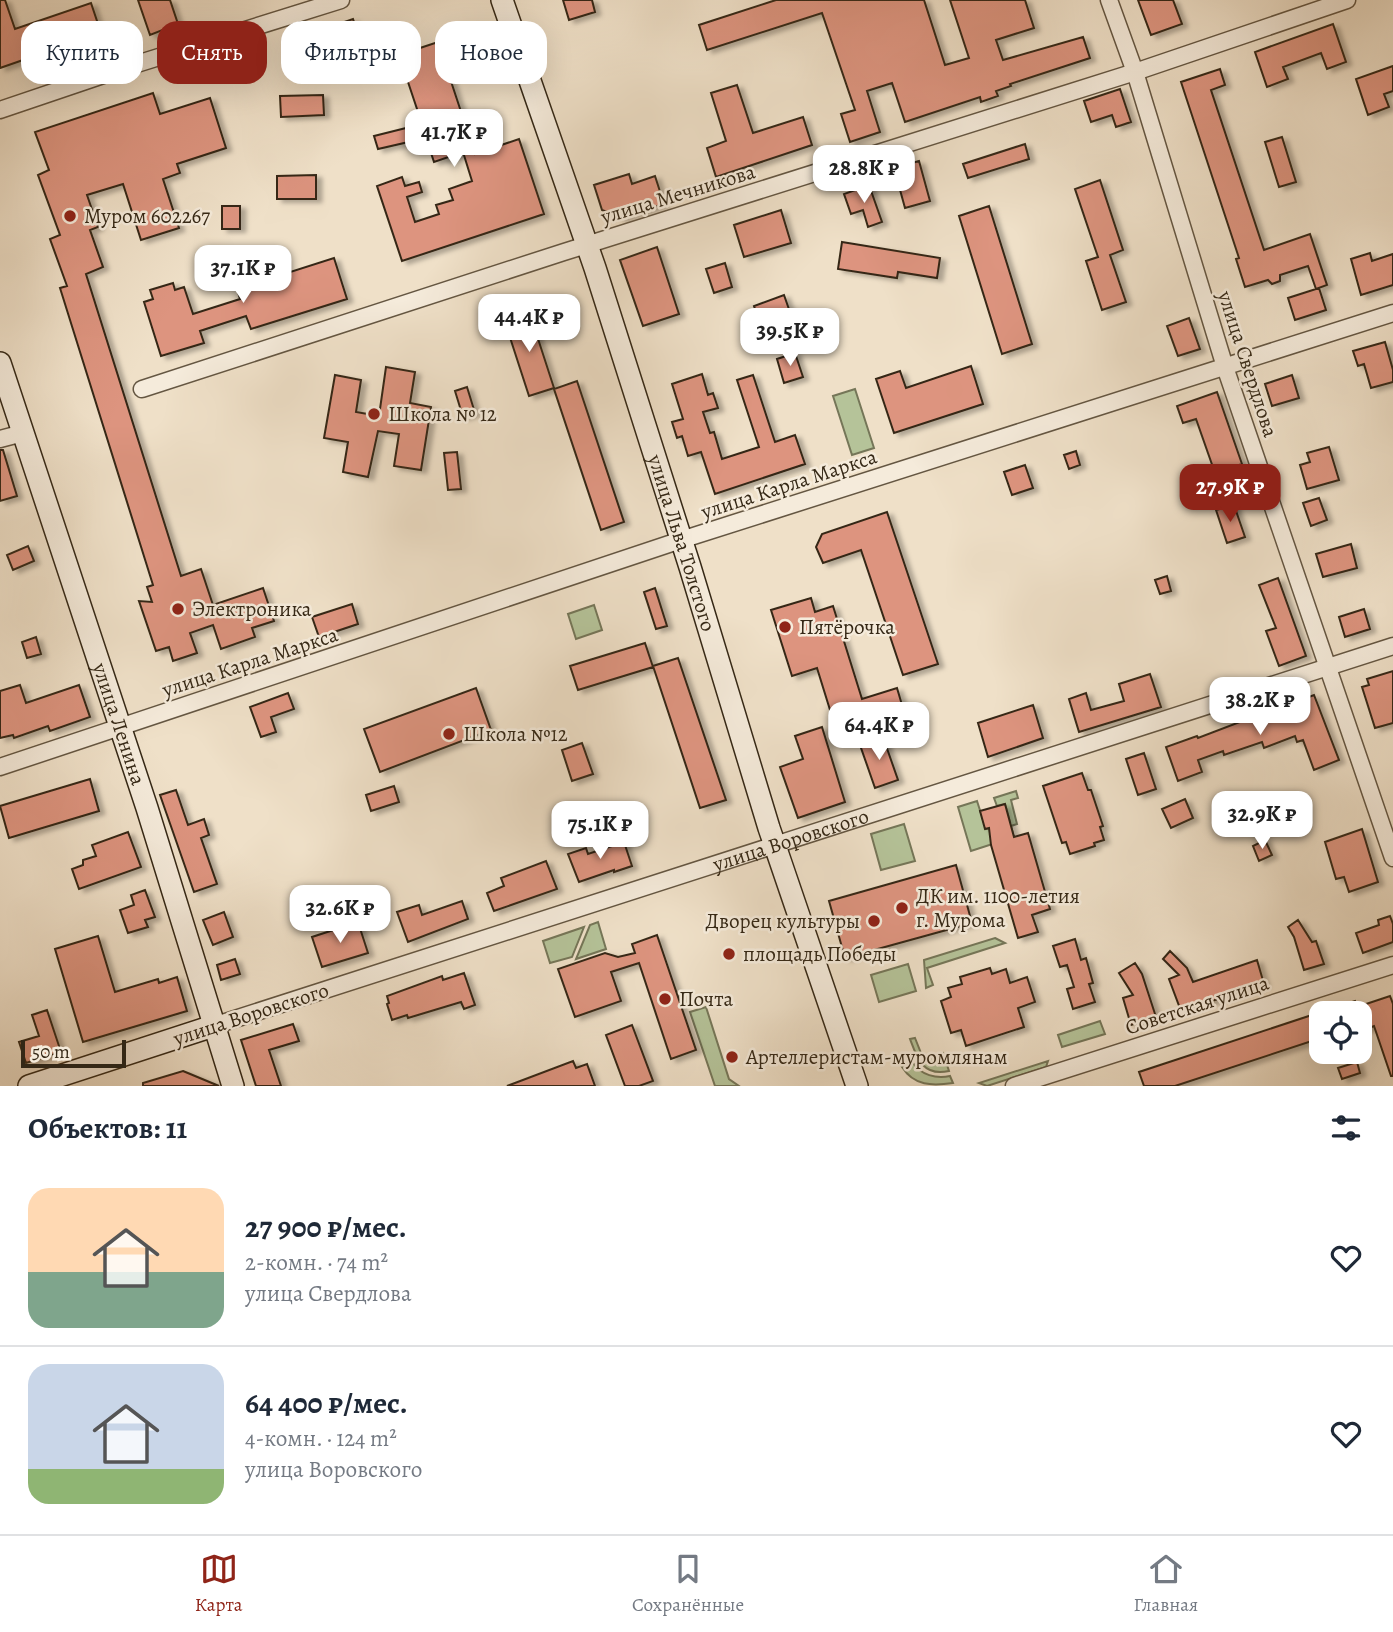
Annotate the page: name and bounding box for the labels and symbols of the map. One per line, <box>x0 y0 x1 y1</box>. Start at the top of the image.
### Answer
pin: 41.7K ₽ <box>389 110 519 169</box>
pin: 28.8K ₽ <box>799 146 929 205</box>
street label: улица Мечникова <box>596 157 759 231</box>
place label: Муром 602267 <box>84 202 210 230</box>
marker: Муром 602267 <box>62 208 78 224</box>
pin: 37.1K ₽ <box>178 246 308 305</box>
street label: улица Свердлова <box>1211 286 1285 441</box>
pin: 44.4K ₽ <box>464 294 594 354</box>
pin: 39.5K ₽ <box>725 308 855 368</box>
place label: Школа № 12 <box>388 400 497 428</box>
marker: Школа № 12 <box>366 406 382 422</box>
street label: улица Карла Маркса <box>697 442 881 526</box>
street label: улица Льва Толстого <box>641 450 723 635</box>
pin: 27.9K ₽ <box>1165 464 1295 524</box>
place label: Электроника <box>192 595 312 623</box>
marker: Электроника <box>170 601 186 617</box>
place label: Пятёрочка <box>799 613 895 641</box>
marker: Пятёрочка <box>777 619 793 635</box>
street label: улица Карла Маркса <box>158 620 342 704</box>
street label: улица Ленина <box>86 658 153 789</box>
pin: 38.2K ₽ <box>1195 678 1325 737</box>
pin: 64.4K ₽ <box>814 702 944 762</box>
place label: Школа №12 <box>463 720 568 748</box>
marker: Школа №12 <box>441 726 457 742</box>
pin: 32.9K ₽ <box>1197 792 1327 851</box>
pin: 75.1K ₽ <box>535 802 665 861</box>
street label: улица Воровского <box>708 802 872 878</box>
place label: ДК им. 1100-летия г. Мурома <box>916 882 1080 934</box>
pin: 32.6K ₽ <box>275 886 405 945</box>
marker: ДК им. 1100-летия г. Мурома <box>894 900 910 916</box>
place label: Дворец культуры <box>706 907 860 935</box>
marker: Дворец культуры <box>866 913 882 929</box>
place label: площадь Победы <box>743 940 897 968</box>
marker: площадь Победы <box>721 946 737 962</box>
street label: Советская улица <box>1122 969 1273 1041</box>
street label: улица Воровского <box>169 976 332 1053</box>
place label: Почта <box>679 985 733 1013</box>
marker: Почта <box>657 991 673 1007</box>
scale bar <box>21 1037 126 1069</box>
place label: Артеллеристам-муромлянам <box>745 1043 1008 1071</box>
marker: Артеллеристам-муромлянам <box>724 1049 740 1065</box>

